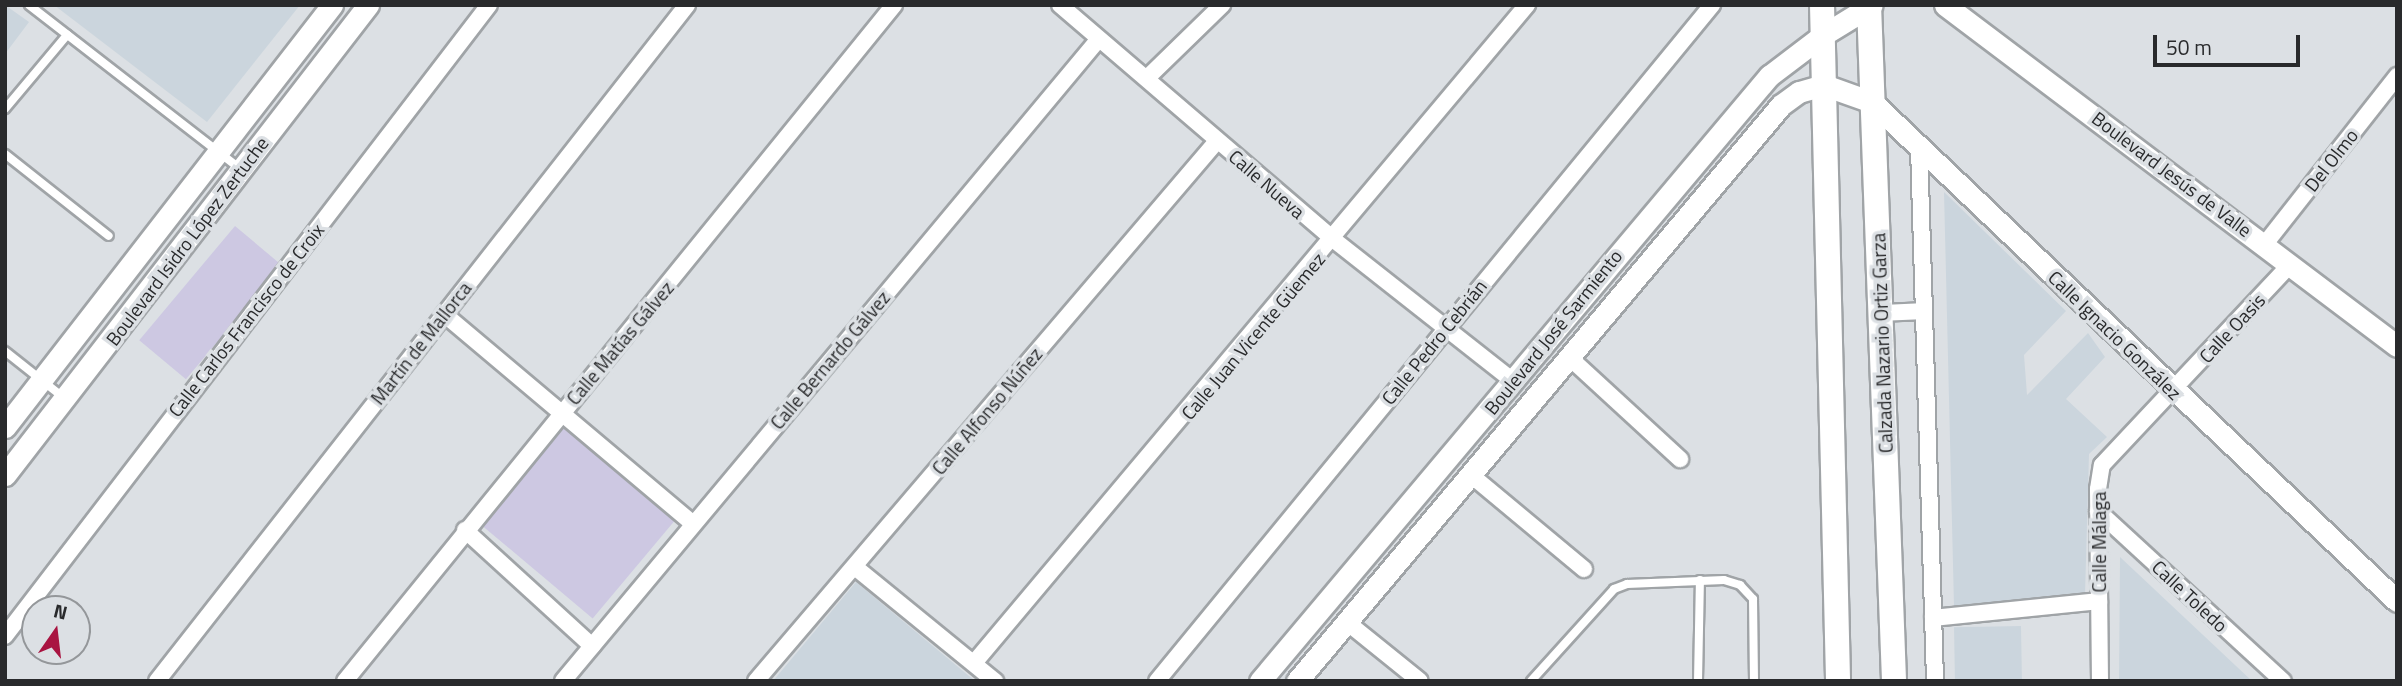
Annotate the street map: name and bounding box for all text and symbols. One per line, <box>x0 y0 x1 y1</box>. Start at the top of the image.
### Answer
scale bar <box>2157 21 2304 65</box>
text: 50 m <box>2166 31 2212 63</box>
street label: Boulevard Jesús de Valle <box>2088 107 2256 241</box>
street label: Del Olmo <box>2299 124 2363 196</box>
street label: Boulevard Isidro López Zertuche <box>101 132 273 350</box>
street label: Calle Nueva <box>1224 145 1310 223</box>
street label: Calle Carlos Francisco de Croix <box>163 219 329 421</box>
street label: Calzada Nazario Ortiz Garza <box>1867 232 1897 454</box>
street label: Boulevard José Sarmiento <box>1479 245 1627 419</box>
street label: Calle Juan Vicente Güemez <box>1176 248 1330 424</box>
street label: Calle Ignacio González <box>2044 266 2186 404</box>
street label: Calle Pedro Cebrián <box>1377 275 1491 409</box>
street label: Martín de Mallorca <box>366 277 476 409</box>
street label: Calle Matías Gálvez <box>562 277 678 409</box>
street label: Calle Bernardo Gálvez <box>766 286 894 434</box>
street label: Calle Oasis <box>2194 289 2270 367</box>
street label: Calle Alfonso Núñez <box>927 343 1047 479</box>
street label: Calle Málaga <box>2088 491 2110 593</box>
street label: Calle Toledo <box>2148 555 2232 637</box>
north arrow <box>21 595 91 665</box>
text: N <box>51 595 71 627</box>

